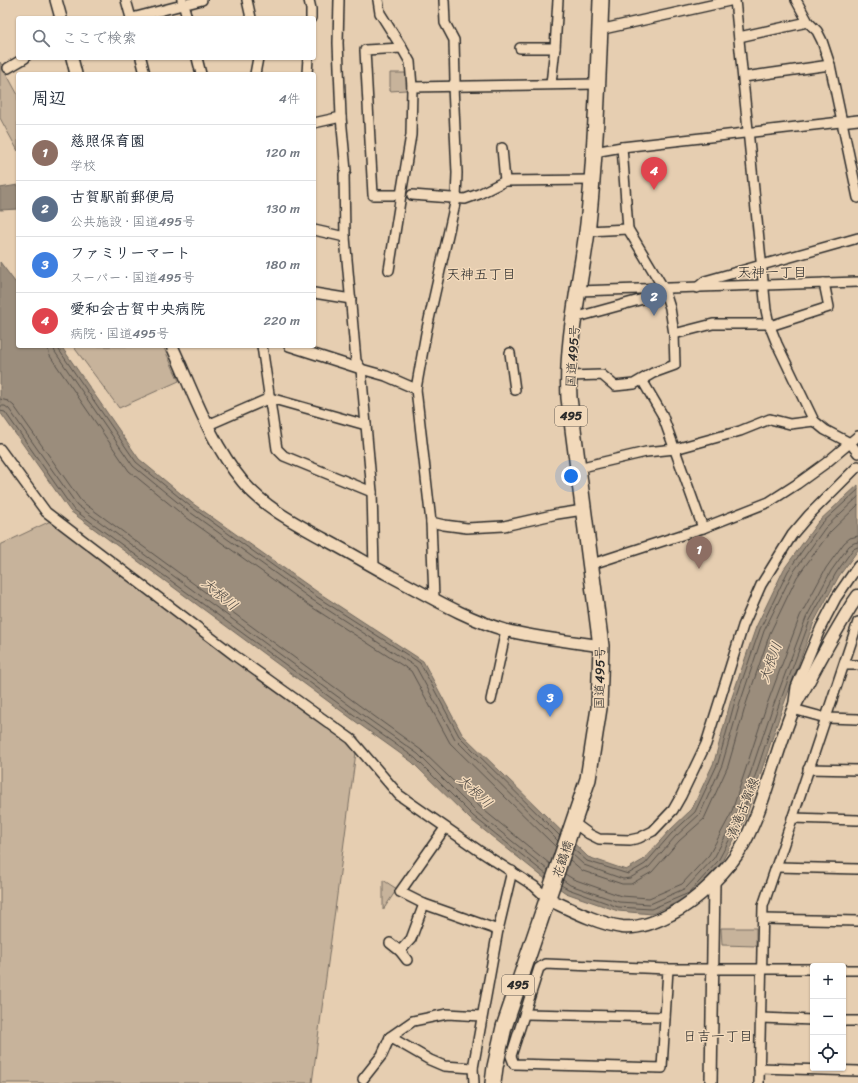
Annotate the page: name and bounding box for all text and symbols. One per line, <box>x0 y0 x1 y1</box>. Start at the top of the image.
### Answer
search box <box>16 16 316 60</box>
text: ここで検索 <box>62 25 137 51</box>
icon: search <box>30 27 52 49</box>
text: 周辺 <box>32 83 66 113</box>
text: 4件 <box>279 87 300 110</box>
text: 慈照保育園 <box>70 128 145 154</box>
text: 1 <box>42 141 48 164</box>
text: 120 m <box>265 141 300 164</box>
text: 学校 <box>70 154 96 177</box>
pin: 4 <box>641 157 667 190</box>
text: 古賀駅前郵便局 <box>70 184 175 210</box>
text: 2 <box>41 197 49 220</box>
text: 130 m <box>266 197 300 220</box>
text: 公共施設 · 国道495号 <box>70 210 195 233</box>
text: ファミリーマート <box>70 240 191 266</box>
text: 3 <box>41 253 49 276</box>
text: 180 m <box>265 253 300 276</box>
district label: 天神一丁目 <box>737 260 807 285</box>
district label: 天神五丁目 <box>446 262 516 287</box>
text: スーパー · 国道495号 <box>70 266 195 289</box>
pin: 2 <box>641 283 667 316</box>
text: 愛和会古賀中央病院 <box>70 296 205 322</box>
text: 4 <box>41 309 49 332</box>
text: 220 m <box>263 309 300 332</box>
text: 病院 · 国道495号 <box>70 322 169 345</box>
street label: 国道495号 <box>559 324 586 388</box>
road number: 495 <box>555 406 587 426</box>
your location <box>561 466 581 486</box>
pin: 1 <box>686 536 712 569</box>
water label: 大根川 <box>196 571 244 617</box>
water label: 大根川 <box>752 638 789 686</box>
street label: 国道495号 <box>587 646 612 710</box>
pin: 3 <box>537 684 563 717</box>
water label: 大根川 <box>451 768 499 815</box>
street label: 清滝古賀線 <box>720 773 766 843</box>
street label: 花鶴橋 <box>545 837 580 881</box>
map controls <box>810 963 846 1071</box>
button: + <box>810 963 846 999</box>
road number: 495 <box>502 975 534 995</box>
button: − <box>810 999 846 1035</box>
district label: 日吉一丁目 <box>683 1024 753 1049</box>
button: locate <box>810 1035 846 1071</box>

